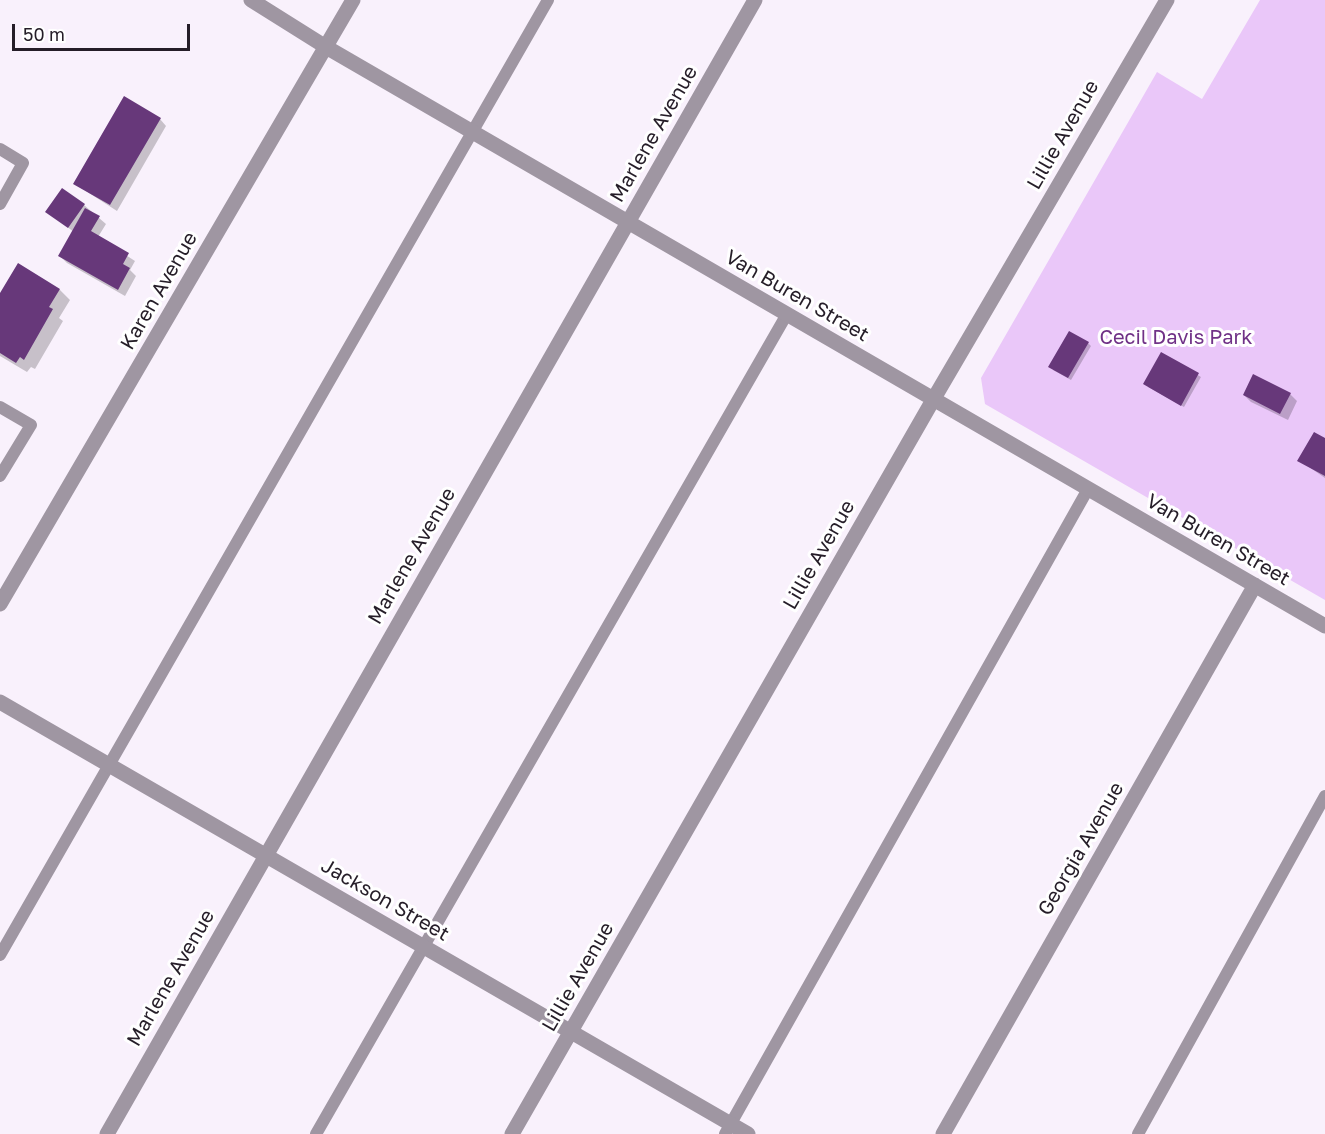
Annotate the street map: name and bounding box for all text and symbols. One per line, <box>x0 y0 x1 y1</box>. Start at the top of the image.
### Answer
scale bar <box>15 12 194 50</box>
text: 50 m <box>23 23 65 45</box>
street label: Marlene Avenue <box>605 61 703 207</box>
street label: Lillie Avenue <box>1022 76 1104 194</box>
street label: Karen Avenue <box>116 228 202 354</box>
street label: Van Buren Street <box>721 245 873 347</box>
park label: Cecil Davis Park <box>1099 326 1253 350</box>
street label: Marlene Avenue <box>363 483 461 629</box>
street label: Van Buren Street <box>1142 489 1294 591</box>
street label: Lillie Avenue <box>778 496 860 614</box>
street label: Georgia Avenue <box>1033 778 1129 920</box>
street label: Jackson Street <box>317 854 453 946</box>
street label: Marlene Avenue <box>122 905 220 1051</box>
street label: Lillie Avenue <box>537 918 619 1036</box>

